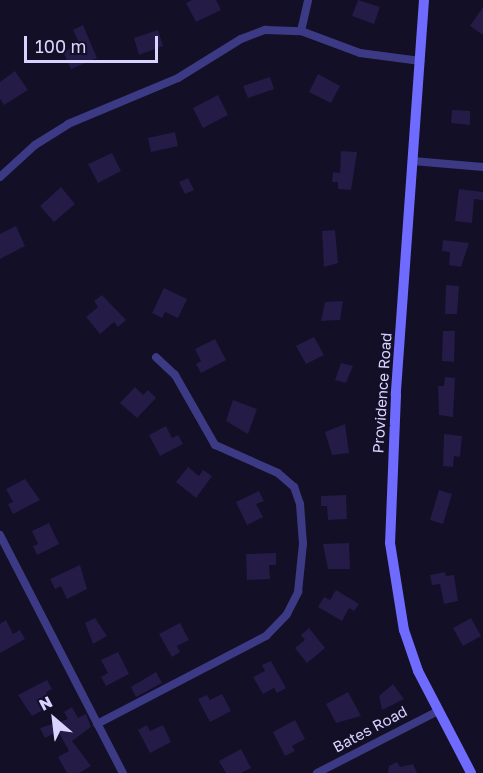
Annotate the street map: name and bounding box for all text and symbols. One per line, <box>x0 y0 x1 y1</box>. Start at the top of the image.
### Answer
scale bar <box>27 24 160 62</box>
text: 100 m <box>35 35 86 57</box>
street label: Providence Road <box>369 332 395 454</box>
north arrow <box>24 689 84 749</box>
text: N <box>35 691 56 715</box>
street label: Bates Road <box>330 702 410 756</box>

